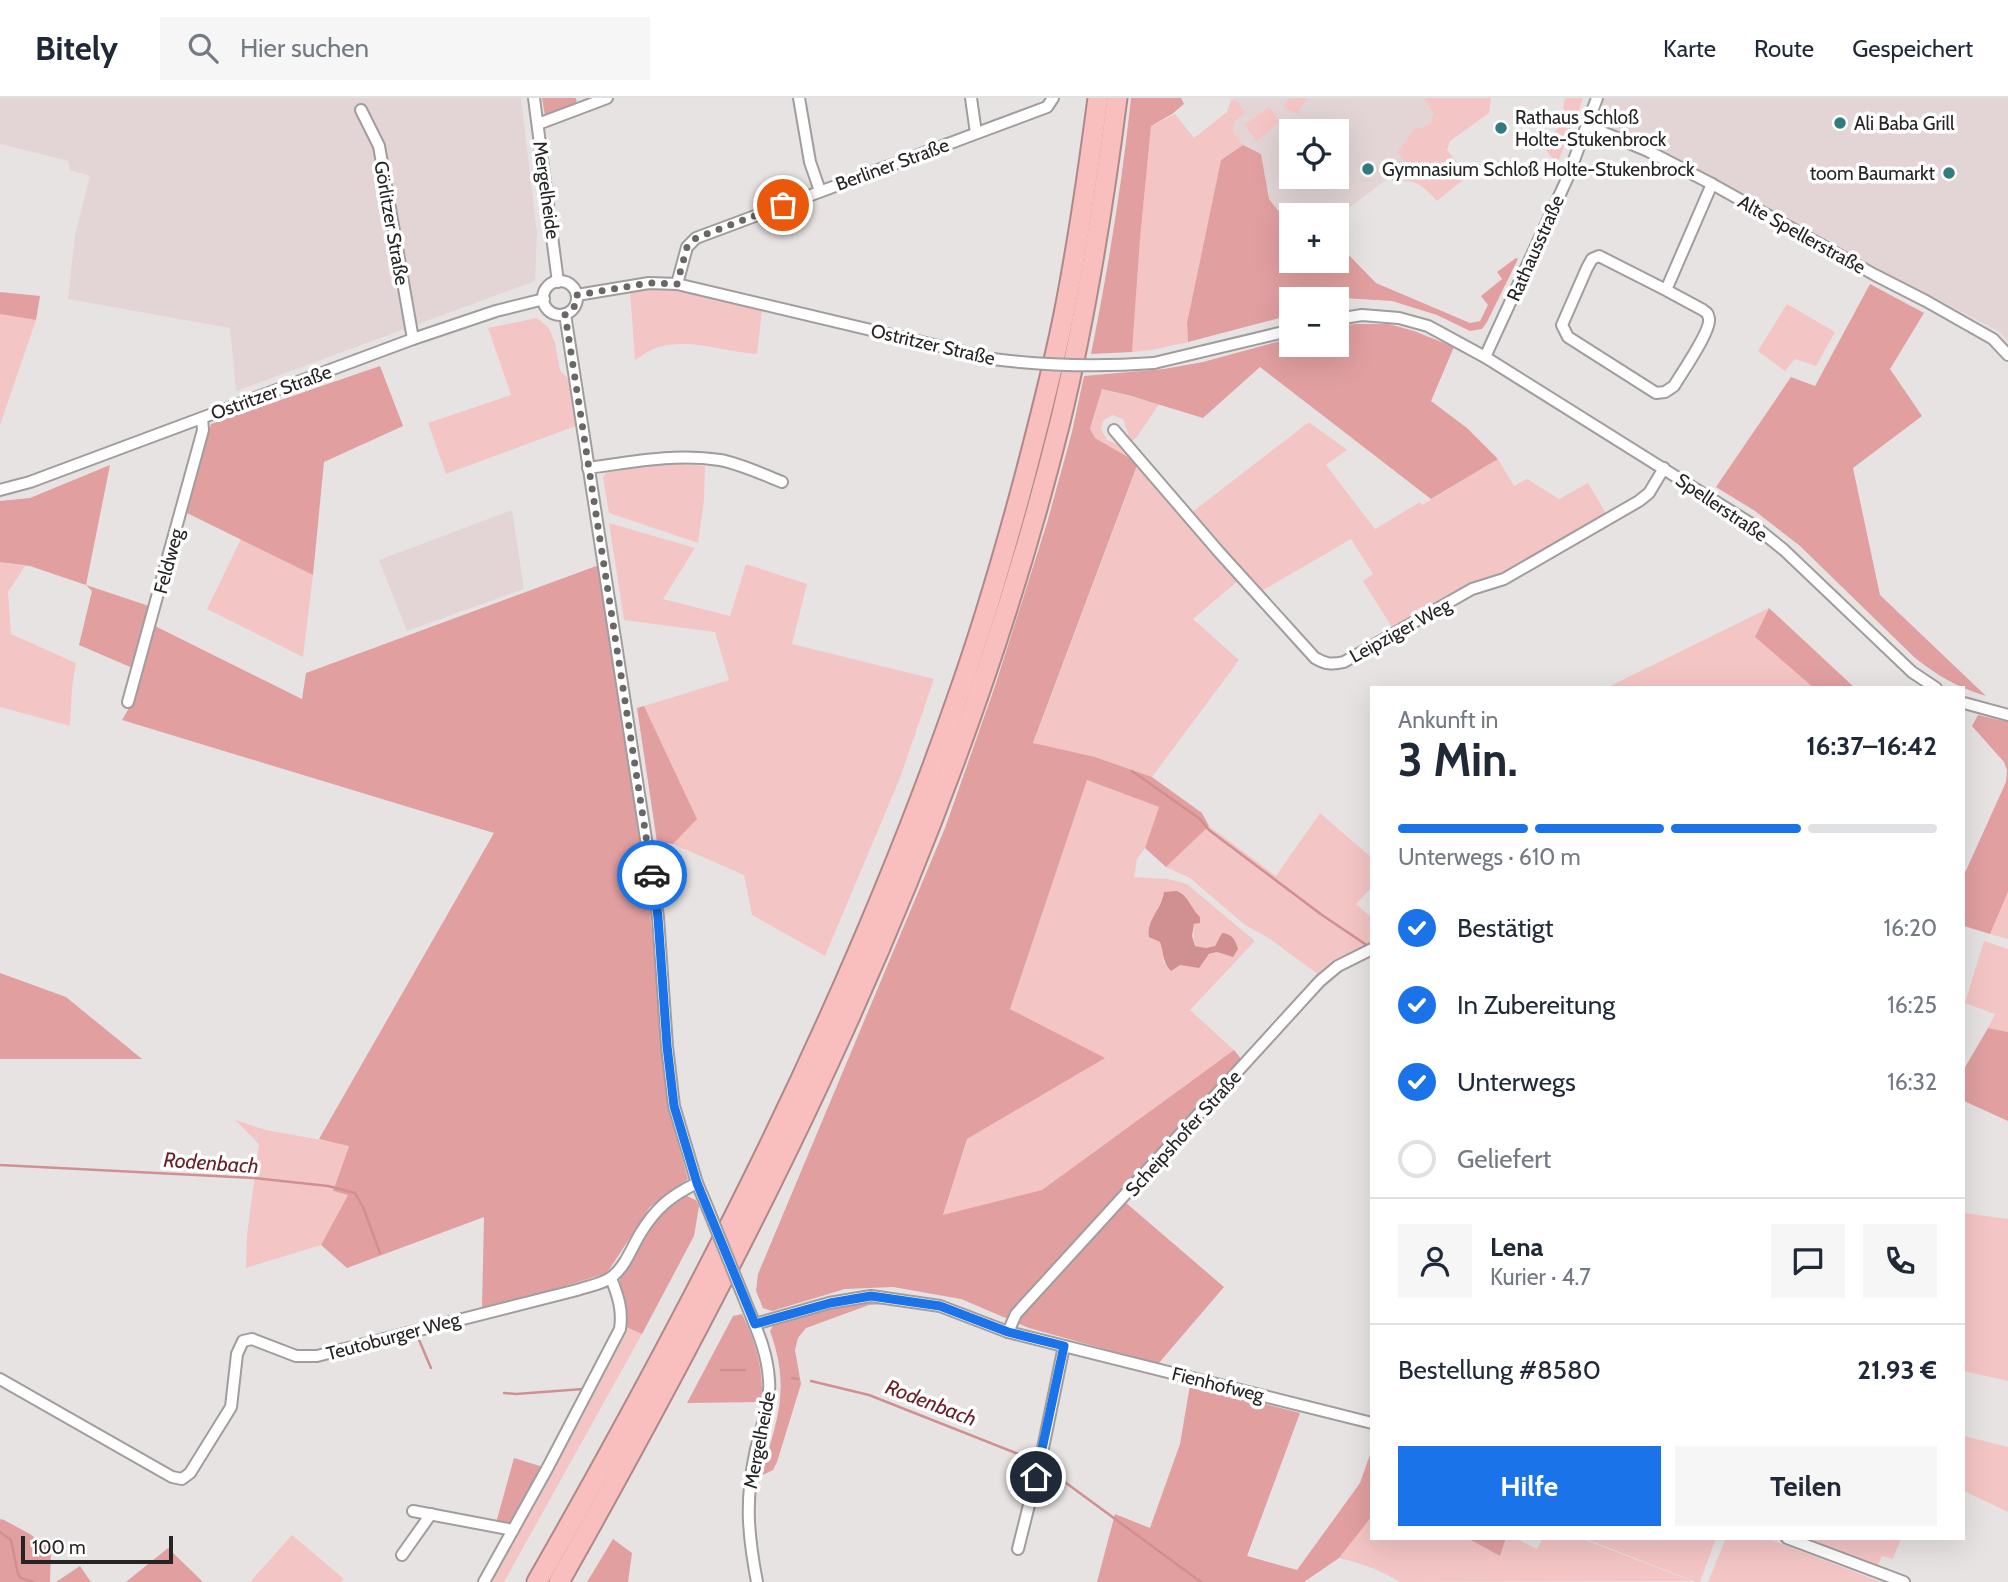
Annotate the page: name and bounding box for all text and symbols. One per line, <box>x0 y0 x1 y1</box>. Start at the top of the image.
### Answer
search box <box>160 17 650 80</box>
text: Bitely <box>35 28 118 68</box>
icon: search <box>184 29 222 67</box>
text: Hier suchen <box>240 32 369 64</box>
text: Karte <box>1663 34 1716 63</box>
text: Route <box>1754 34 1814 63</box>
text: Gespeichert <box>1852 34 1973 63</box>
place label: Rathaus Schloß Holte-Stukenbrock <box>1515 106 1667 151</box>
place label: Ali Baba Grill <box>1854 112 1955 135</box>
marker: Ali Baba Grill <box>1832 115 1848 131</box>
map controls <box>1279 119 1349 357</box>
button: locate <box>1279 119 1349 189</box>
marker: Rathaus Schloß Holte-Stukenbrock <box>1493 120 1509 136</box>
street label: Berliner Straße <box>832 133 952 196</box>
street label: Mergelheide <box>528 140 565 241</box>
place label: Gymnasium Schloß Holte-Stukenbrock <box>1382 158 1695 181</box>
street label: Görlitzer Straße <box>369 159 414 287</box>
marker: Gymnasium Schloß Holte-Stukenbrock <box>1360 161 1376 177</box>
place label: toom Baumarkt <box>1810 162 1936 185</box>
marker: toom Baumarkt <box>1941 165 1957 181</box>
pin <box>753 175 813 235</box>
icon: bag <box>764 186 802 224</box>
street label: Alte Spellerstraße <box>1734 190 1870 279</box>
street label: Rathausstraße <box>1502 191 1569 305</box>
button: + <box>1279 203 1349 273</box>
button: − <box>1279 287 1349 357</box>
street label: Ostritzer Straße <box>869 319 997 370</box>
street label: Ostritzer Straße <box>208 360 335 425</box>
street label: Spellerstraße <box>1671 468 1772 547</box>
street label: Feldweg <box>149 525 188 596</box>
street label: Leipziger Weg <box>1346 593 1455 668</box>
text: Ankunft in <box>1398 706 1498 734</box>
text: 16:37–16:42 <box>1806 730 1937 762</box>
text: 3 Min. <box>1398 732 1518 788</box>
courier <box>617 840 687 910</box>
text: Unterwegs · 610 m <box>1398 843 1581 871</box>
icon: car <box>633 856 671 894</box>
icon: check <box>1398 909 1436 947</box>
text: Bestätigt <box>1457 912 1554 944</box>
text: 16:20 <box>1884 914 1937 942</box>
icon: check <box>1398 986 1436 1024</box>
text: In Zubereitung <box>1457 989 1615 1021</box>
text: 16:25 <box>1887 991 1937 1019</box>
icon: check <box>1398 1063 1436 1101</box>
street label: Scheipshofer Straße <box>1121 1065 1246 1201</box>
text: Unterwegs <box>1457 1066 1576 1098</box>
text: 16:32 <box>1887 1068 1937 1096</box>
text: Geliefert <box>1457 1143 1551 1175</box>
water label: Rodenbach <box>163 1147 259 1178</box>
button: person <box>1398 1224 1472 1298</box>
button: chat <box>1771 1224 1845 1298</box>
button: phone <box>1863 1224 1937 1298</box>
text: Lena <box>1490 1231 1544 1263</box>
text: Kurier · 4.7 <box>1490 1263 1591 1291</box>
street label: Teutoburger Weg <box>324 1307 463 1365</box>
text: Bestellung #8580 <box>1398 1354 1601 1386</box>
text: 21.93 € <box>1857 1354 1937 1386</box>
street label: Fienhofweg <box>1169 1362 1267 1407</box>
water label: Rodenbach <box>882 1374 980 1431</box>
street label: Mergelheide <box>739 1389 780 1491</box>
button: Hilfe <box>1398 1446 1661 1526</box>
button: Teilen <box>1675 1446 1937 1526</box>
pin <box>1006 1447 1066 1507</box>
icon: home <box>1017 1458 1055 1496</box>
scale bar <box>21 1533 173 1565</box>
text: 100 m <box>32 1536 86 1559</box>

